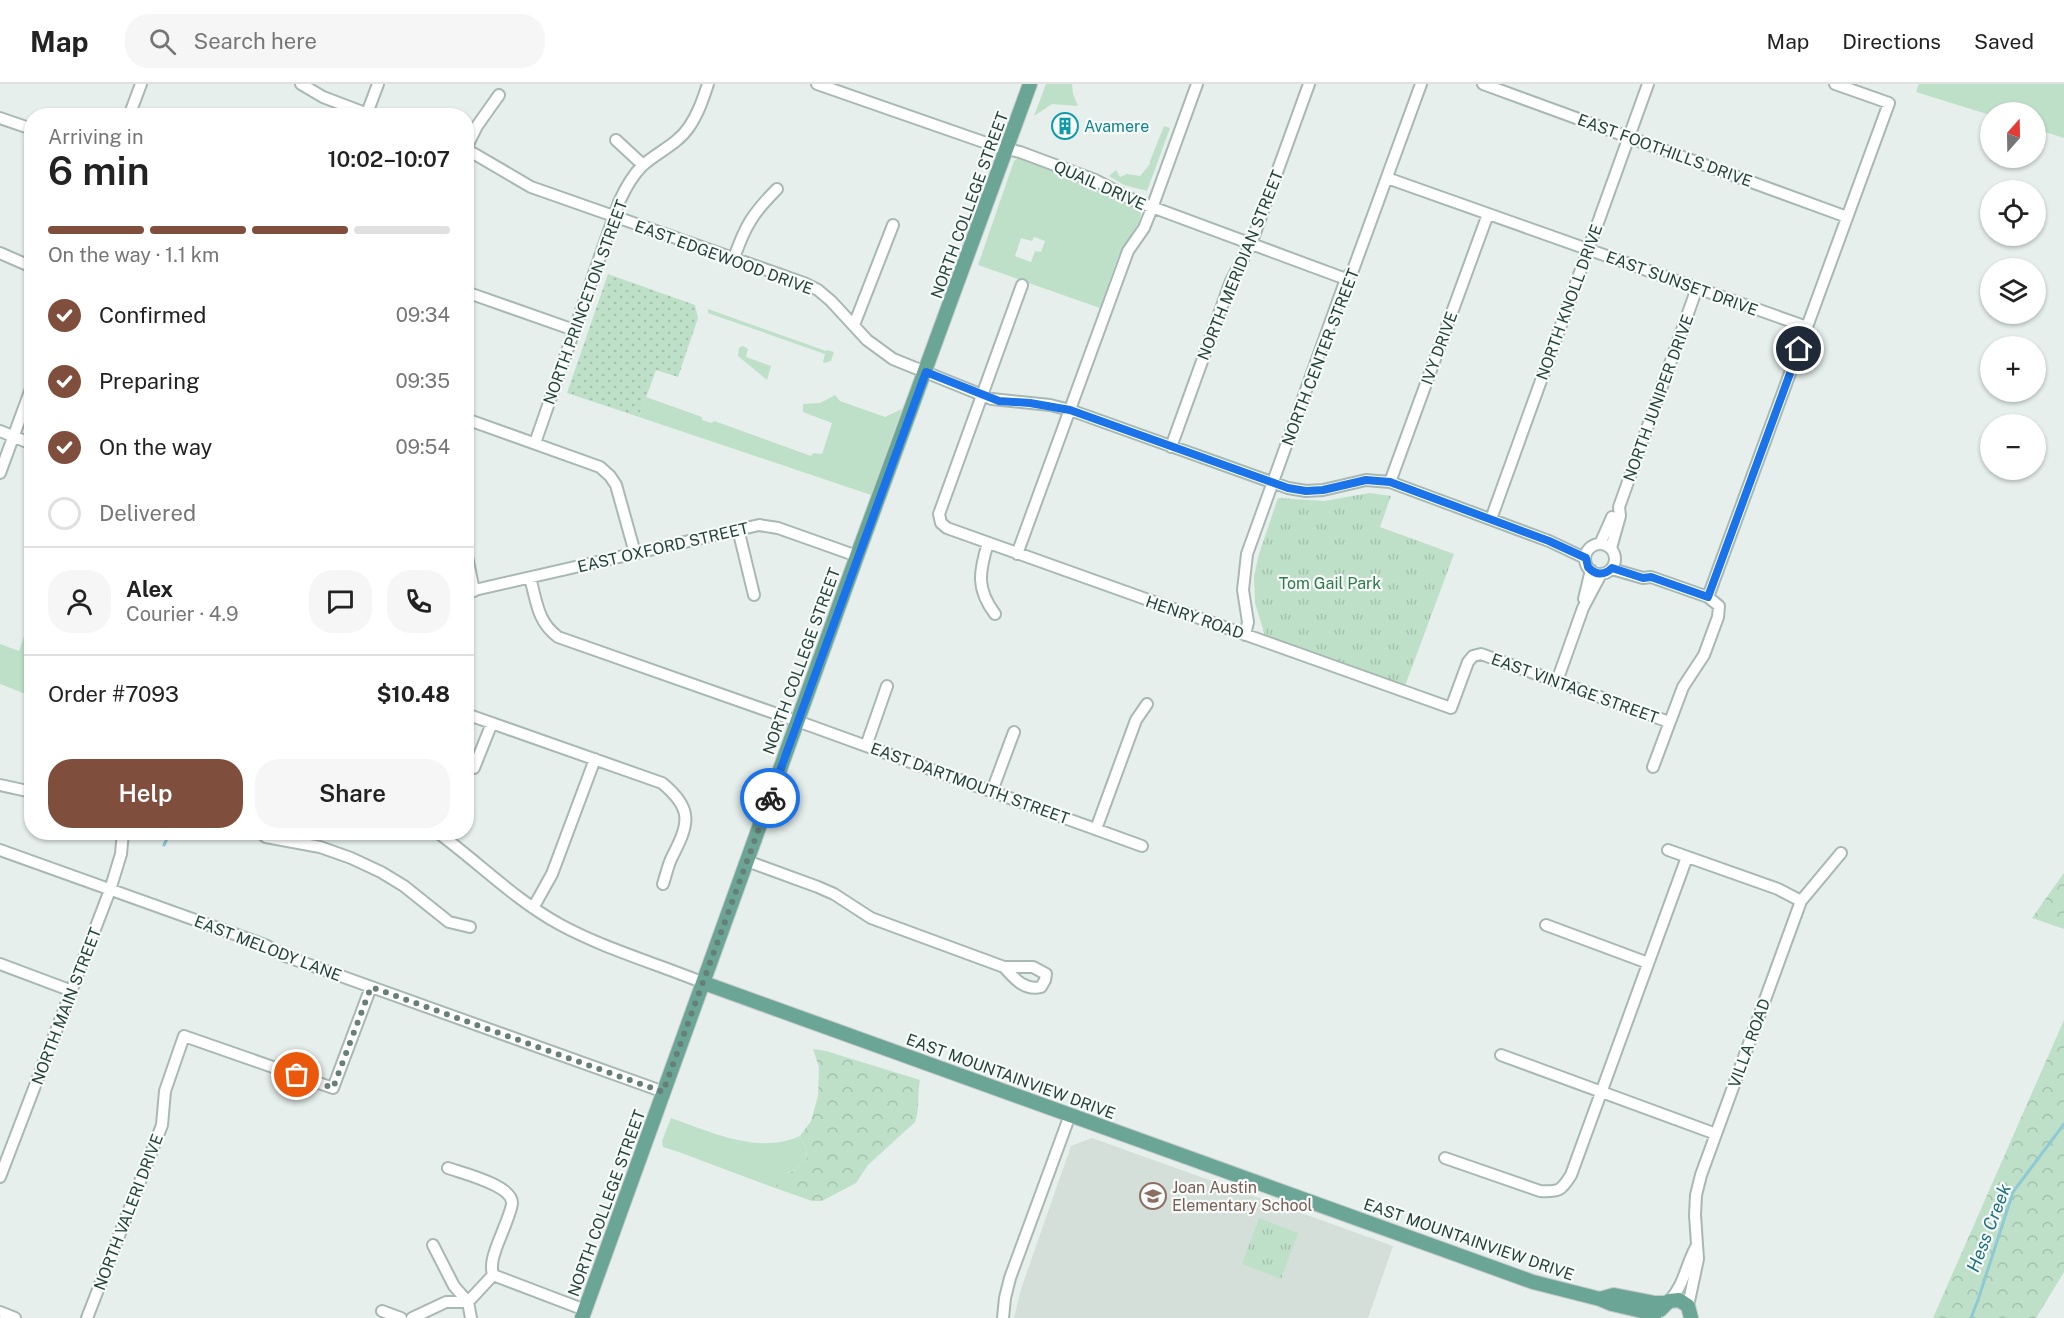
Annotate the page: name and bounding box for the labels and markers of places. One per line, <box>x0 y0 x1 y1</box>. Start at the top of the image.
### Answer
building icon: Avamere <box>1050 111 1080 141</box>
place label: Avamere <box>1084 117 1149 136</box>
pin <box>1773 323 1824 374</box>
pin <box>271 1049 322 1100</box>
place label: Joan Austin Elementary School <box>1172 1178 1313 1215</box>
school or university icon: Joan Austin Elementary School <box>1138 1181 1168 1211</box>

